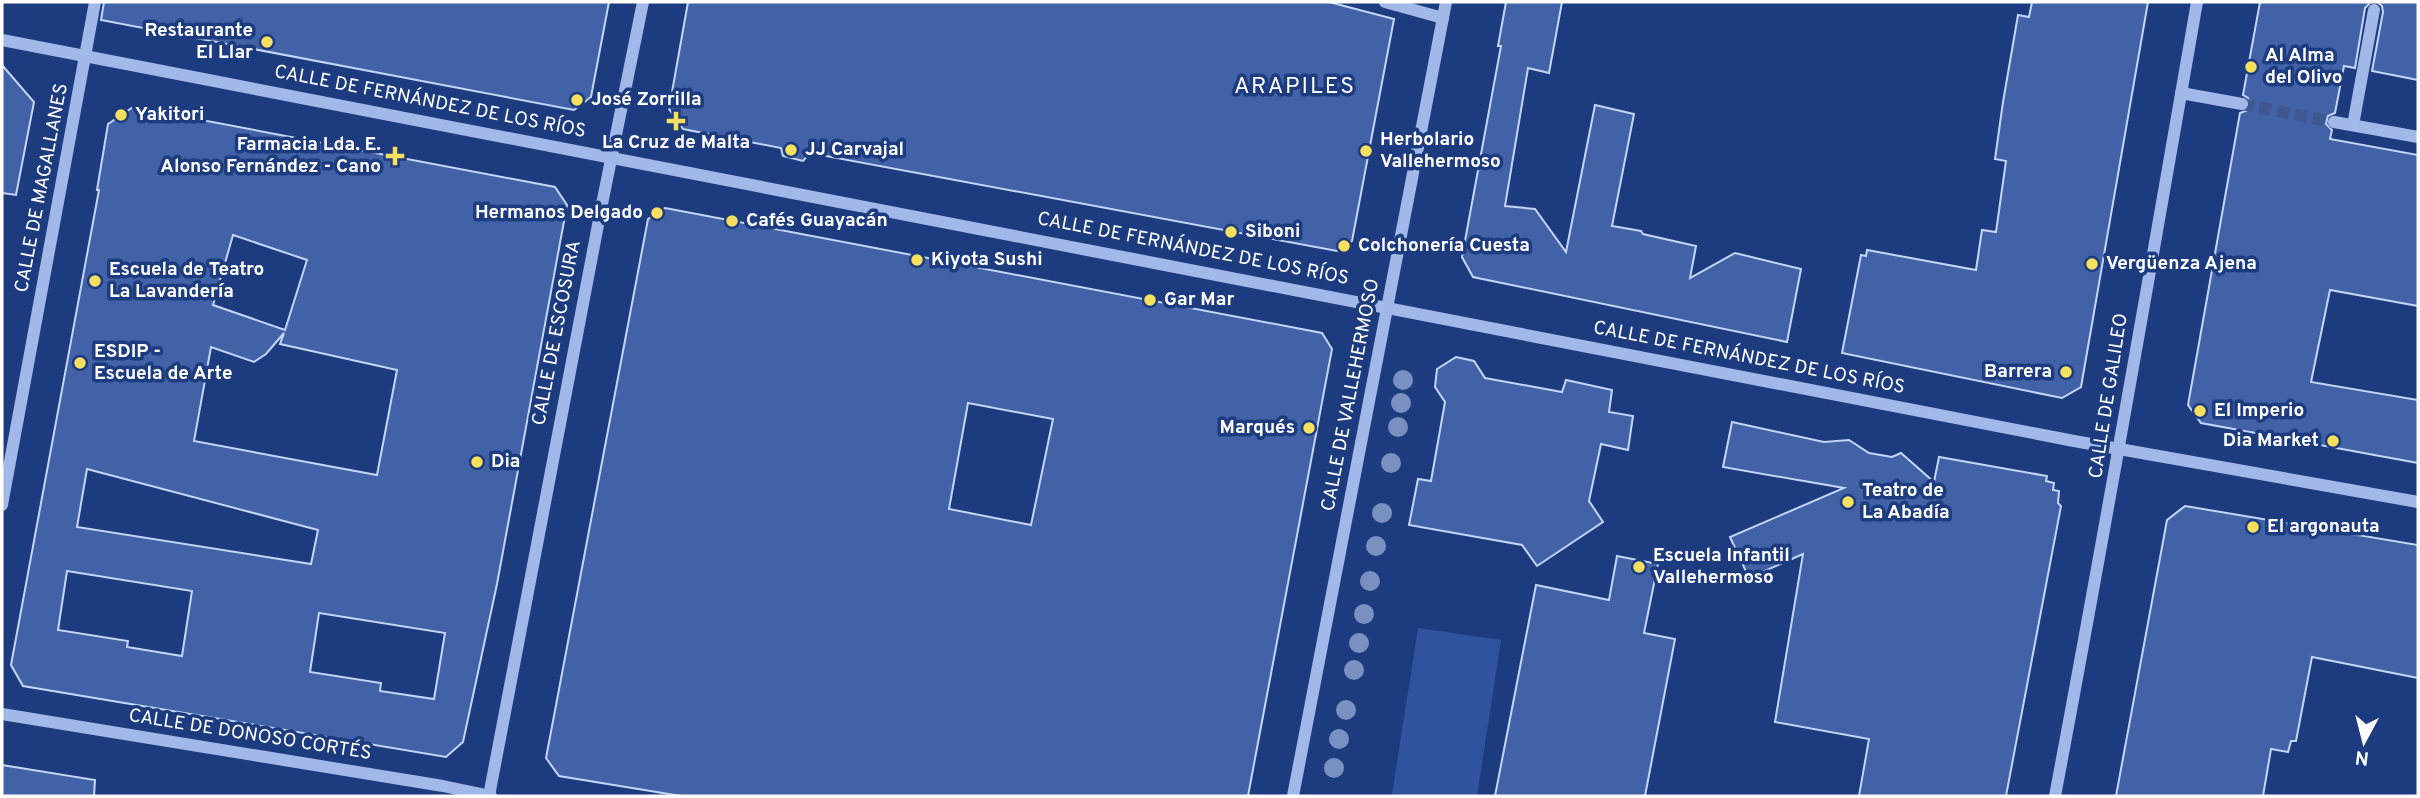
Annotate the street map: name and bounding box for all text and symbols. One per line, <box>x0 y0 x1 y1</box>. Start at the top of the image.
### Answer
place label: Restaurante El Llar <box>144 19 253 65</box>
marker: Restaurante El Llar <box>259 34 275 50</box>
place label: Al Alma del Olivo <box>2265 44 2343 90</box>
street label: CALLE DE FERNÁNDEZ DE LOS RÍOS <box>272 59 588 144</box>
marker: Al Alma del Olivo <box>2243 59 2259 75</box>
district label: ARAPILES <box>1234 73 1356 102</box>
street label: CALLE DE MAGALLANES <box>10 81 74 295</box>
place label: José Zorrilla <box>591 88 702 112</box>
marker: José Zorrilla <box>569 92 585 108</box>
place label: Yakitori <box>135 103 204 127</box>
marker: Yakitori <box>113 107 129 123</box>
marker: La Cruz de Malta <box>668 113 684 129</box>
place label: Herbolario Vallehermoso <box>1380 128 1501 174</box>
place label: La Cruz de Malta <box>602 131 750 155</box>
place label: Farmacia Lda. E. Alonso Fernández - Cano <box>160 133 381 179</box>
place label: JJ Carvajal <box>805 138 904 162</box>
marker: JJ Carvajal <box>783 142 799 158</box>
marker: Herbolario Vallehermoso <box>1358 143 1374 159</box>
marker: Farmacia Lda. E. Alonso Fernández - Cano <box>387 148 403 164</box>
place label: Hermanos Delgado <box>475 201 643 225</box>
marker: Hermanos Delgado <box>649 205 665 221</box>
street label: CALLE DE FERNÁNDEZ DE LOS RÍOS <box>1035 206 1351 291</box>
place label: Cafés Guayacán <box>746 209 888 233</box>
marker: Cafés Guayacán <box>724 213 740 229</box>
place label: Siboni <box>1245 220 1300 244</box>
marker: Siboni <box>1223 224 1239 240</box>
place label: Colchonería Cuesta <box>1358 234 1530 258</box>
street label: CALLE DE ESCOSURA <box>527 238 587 428</box>
marker: Colchonería Cuesta <box>1336 238 1352 254</box>
place label: Kiyota Sushi <box>931 248 1043 272</box>
marker: Kiyota Sushi <box>909 252 925 268</box>
place label: Vergüenza Ajena <box>2106 252 2257 276</box>
marker: Vergüenza Ajena <box>2084 256 2100 272</box>
place label: Escuela de Teatro La Lavandería <box>109 258 264 304</box>
marker: Escuela de Teatro La Lavandería <box>87 273 103 289</box>
street label: CALLE DE VALLEHERMOSO <box>1317 277 1385 513</box>
place label: Gar Mar <box>1164 288 1234 312</box>
marker: Gar Mar <box>1142 292 1158 308</box>
street label: CALLE DE GALILEO <box>2084 312 2134 480</box>
street label: CALLE DE FERNÁNDEZ DE LOS RÍOS <box>1591 315 1907 400</box>
place label: ESDIP - Escuela de Arte <box>94 340 233 386</box>
marker: ESDIP - Escuela de Arte <box>72 355 88 371</box>
place label: Barrera <box>1984 360 2052 384</box>
marker: Barrera <box>2058 364 2074 380</box>
place label: El Imperio <box>2214 399 2304 423</box>
marker: El Imperio <box>2192 403 2208 419</box>
place label: Marqués <box>1219 416 1295 440</box>
marker: Marqués <box>1301 420 1317 436</box>
place label: Dia Market <box>2223 429 2319 453</box>
marker: Dia Market <box>2325 433 2341 449</box>
place label: Dia <box>491 450 520 474</box>
marker: Dia <box>469 454 485 470</box>
place label: Teatro de La Abadía <box>1862 479 1950 525</box>
marker: Teatro de La Abadía <box>1840 494 1856 510</box>
place label: El argonauta <box>2267 515 2380 539</box>
marker: El argonauta <box>2245 519 2261 535</box>
place label: Escuela Infantil Vallehermoso <box>1653 544 1790 590</box>
marker: Escuela Infantil Vallehermoso <box>1631 559 1647 575</box>
street label: CALLE DE DONOSO CORTÉS <box>127 703 373 766</box>
north arrow <box>2329 707 2399 777</box>
text: N <box>2354 744 2370 770</box>

